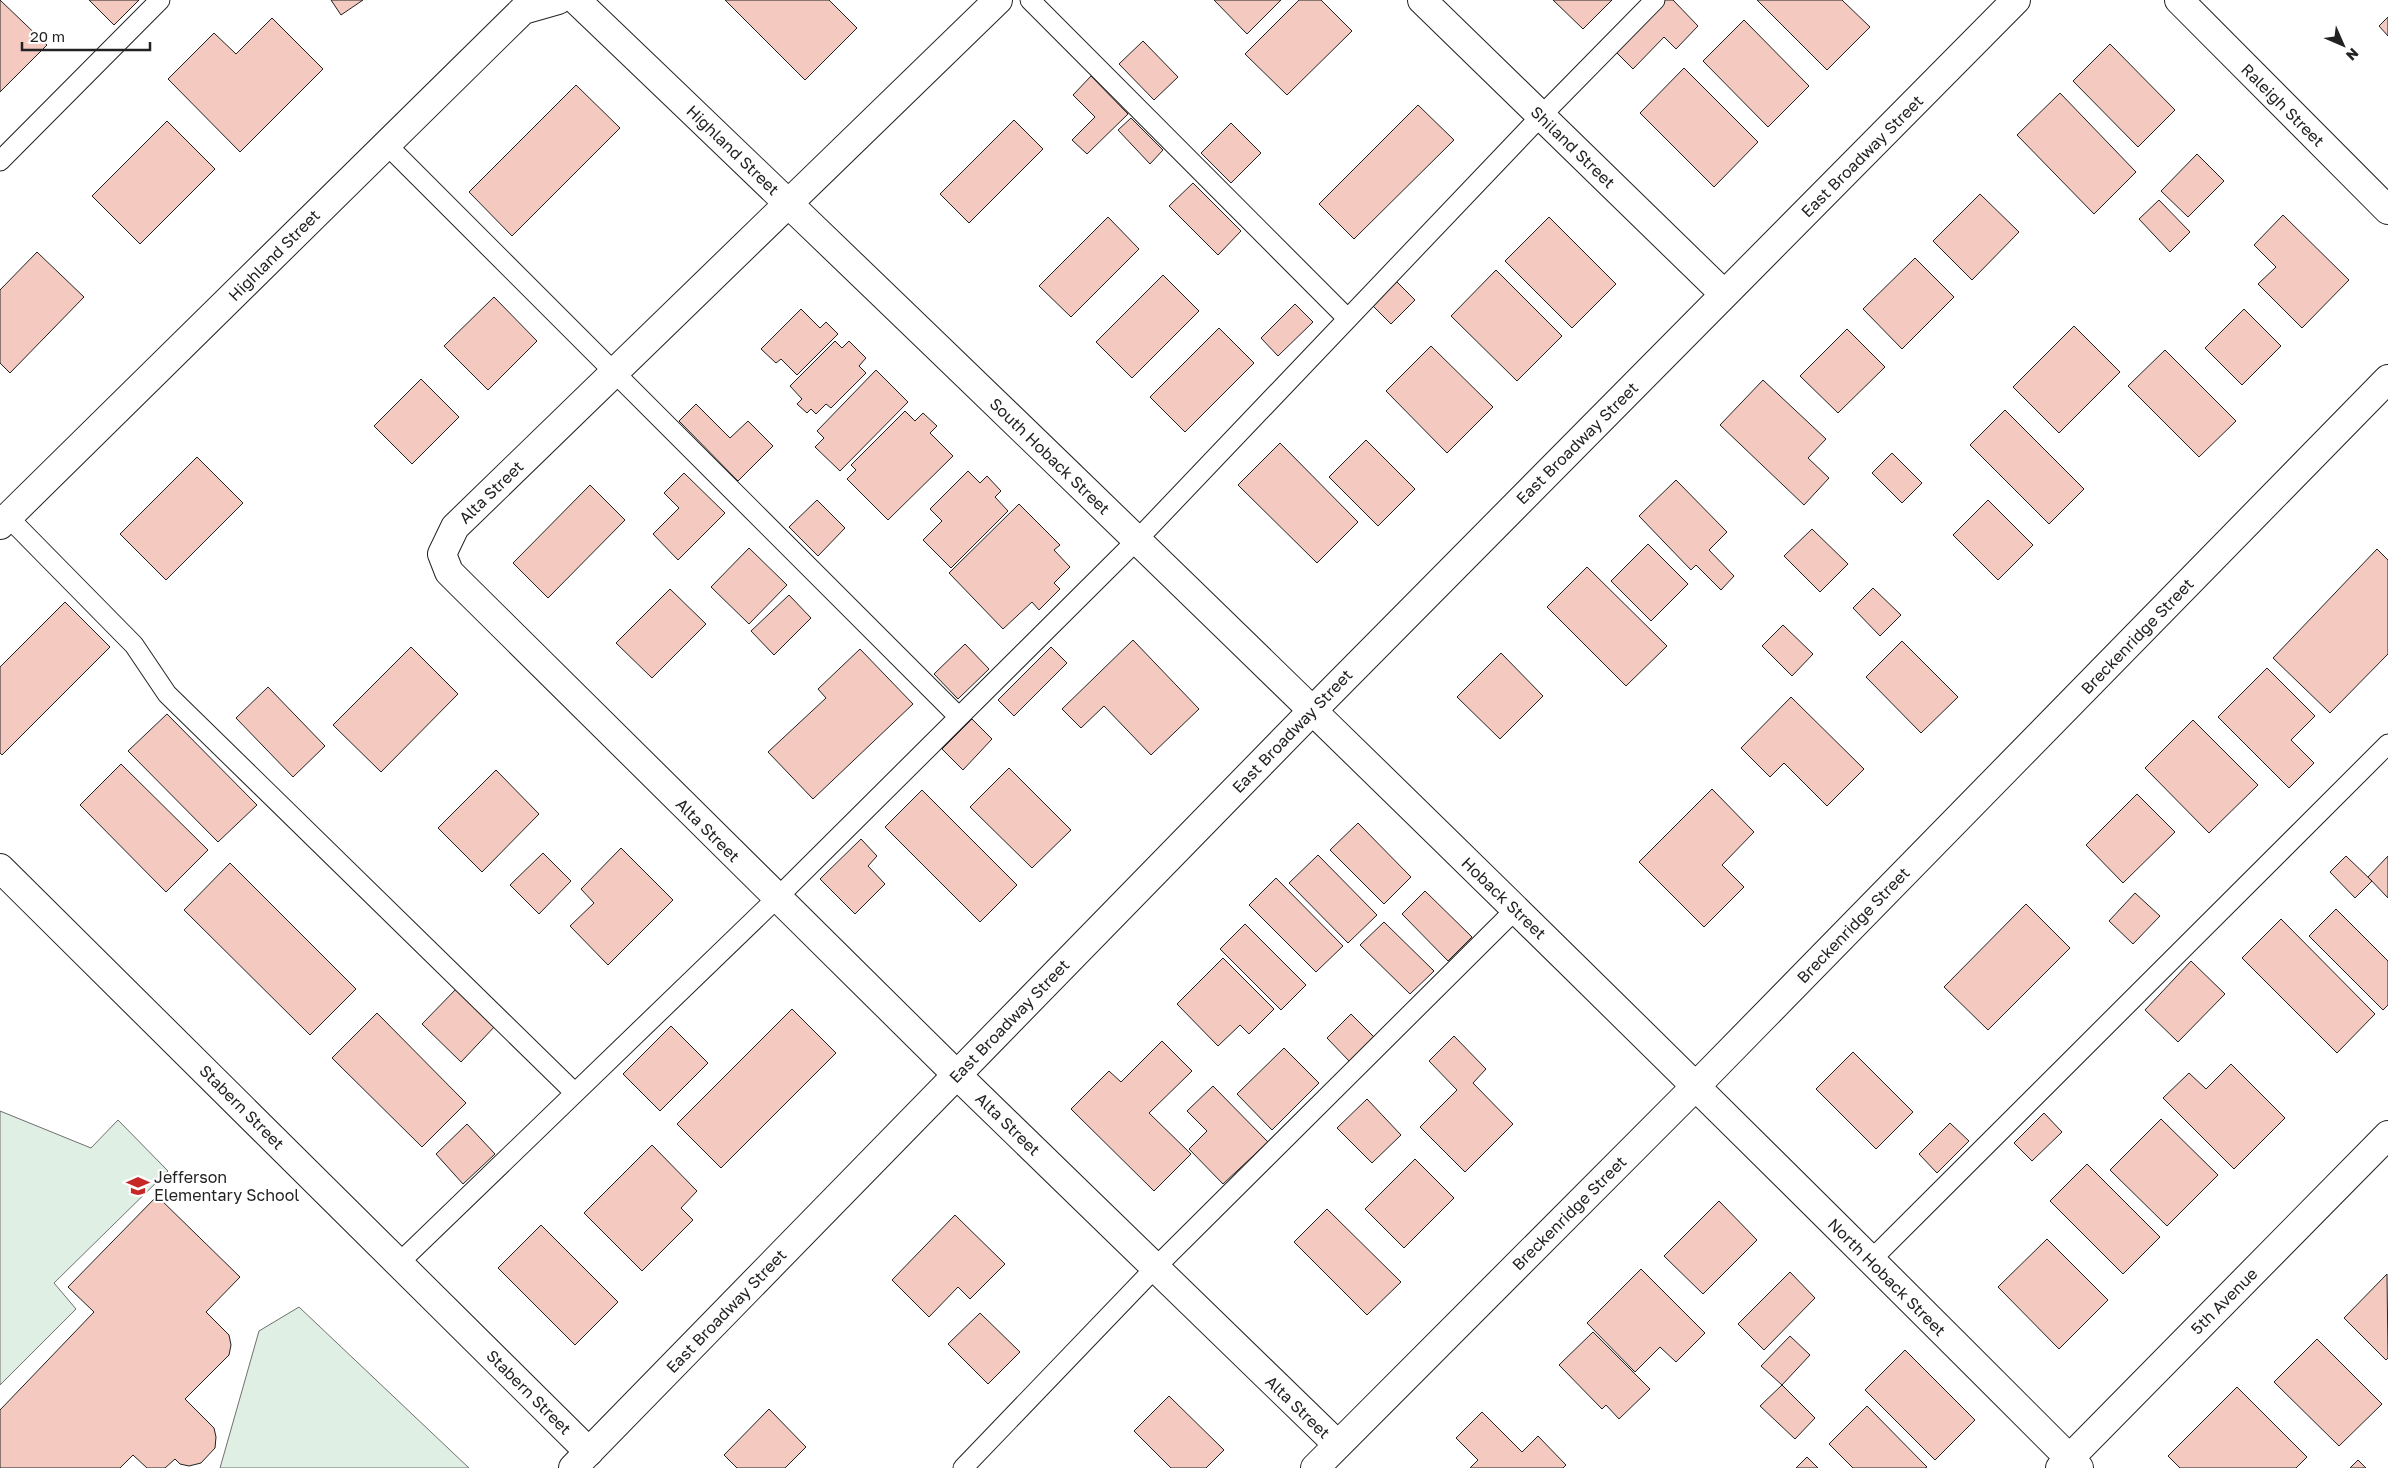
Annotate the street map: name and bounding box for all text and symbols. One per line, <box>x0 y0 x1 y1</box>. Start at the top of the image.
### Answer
scale bar <box>22 20 150 52</box>
north arrow <box>2318 20 2368 70</box>
text: 20 m <box>30 27 65 45</box>
text: N <box>2343 45 2362 64</box>
street label: Raleigh Street <box>2237 59 2329 151</box>
street label: East Broadway Street <box>1797 91 1927 221</box>
street label: Highland Street <box>682 101 784 199</box>
street label: Shiland Street <box>1527 102 1619 192</box>
street label: Highland Street <box>224 205 324 305</box>
street label: East Broadway Street <box>1512 378 1642 508</box>
street label: South Hoback Street <box>986 393 1114 519</box>
street label: Alta Street <box>455 456 527 528</box>
street label: Breckenridge Street <box>2076 574 2198 698</box>
street label: East Broadway Street <box>1228 665 1356 797</box>
street label: Alta Street <box>672 794 744 866</box>
street label: Hoback Street <box>1458 853 1550 943</box>
street label: Breckenridge Street <box>1792 863 1914 987</box>
street label: East Broadway Street <box>945 955 1073 1087</box>
street label: Stabern Street <box>195 1060 289 1154</box>
street label: Alta Street <box>972 1088 1044 1160</box>
street label: Breckenridge Street <box>1508 1152 1630 1274</box>
place label: Jefferson Elementary School <box>154 1167 299 1205</box>
school or university icon: Jefferson Elementary School <box>125 1173 151 1199</box>
street label: North Hoback Street <box>1824 1214 1950 1340</box>
street label: East Broadway Street <box>662 1245 790 1377</box>
street label: 5th Avenue <box>2187 1264 2261 1338</box>
street label: Stabern Street <box>482 1345 576 1439</box>
street label: Alta Street <box>1262 1371 1334 1443</box>

